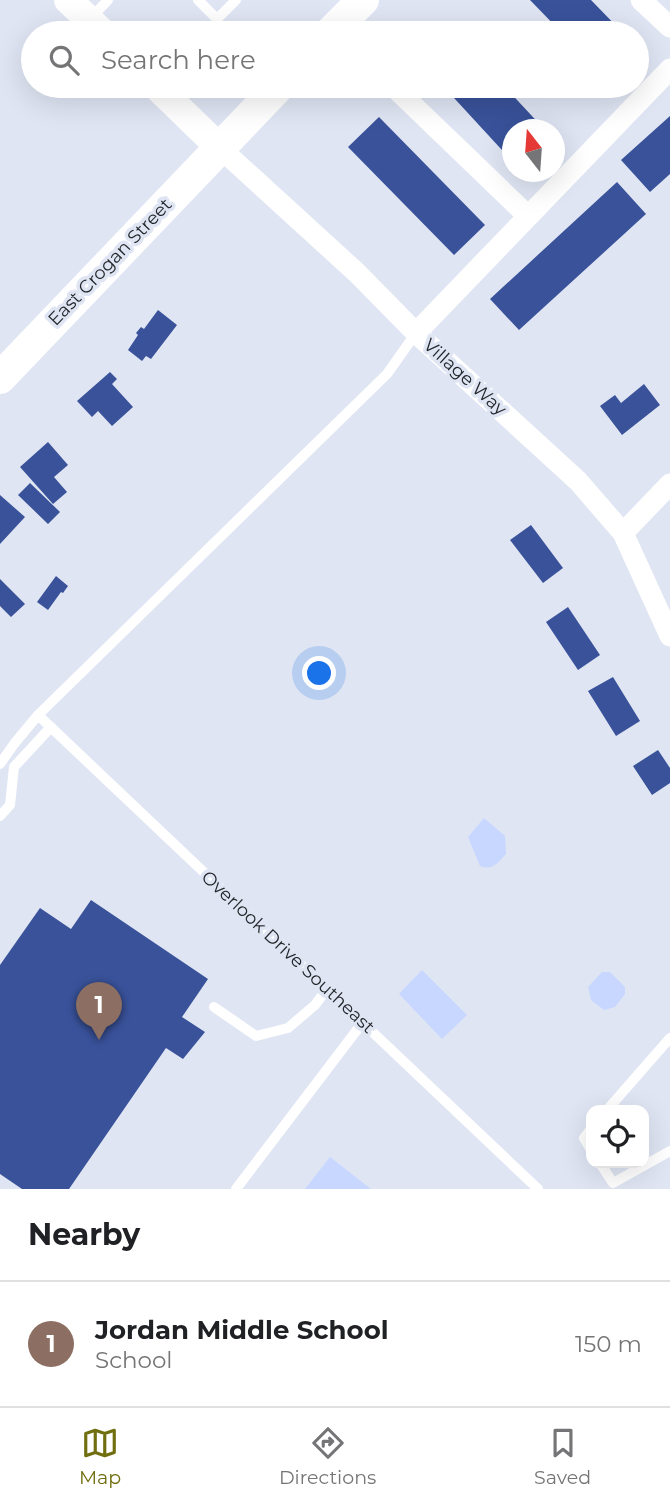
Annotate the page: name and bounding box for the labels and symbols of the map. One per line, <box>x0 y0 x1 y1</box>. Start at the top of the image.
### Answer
north arrow <box>502 119 565 182</box>
street label: East Crogan Street <box>44 194 176 330</box>
street label: Village Way <box>419 334 511 420</box>
your location <box>302 656 336 690</box>
street label: Overlook Drive Southeast <box>197 866 379 1038</box>
pin: 1 <box>76 982 122 1040</box>

